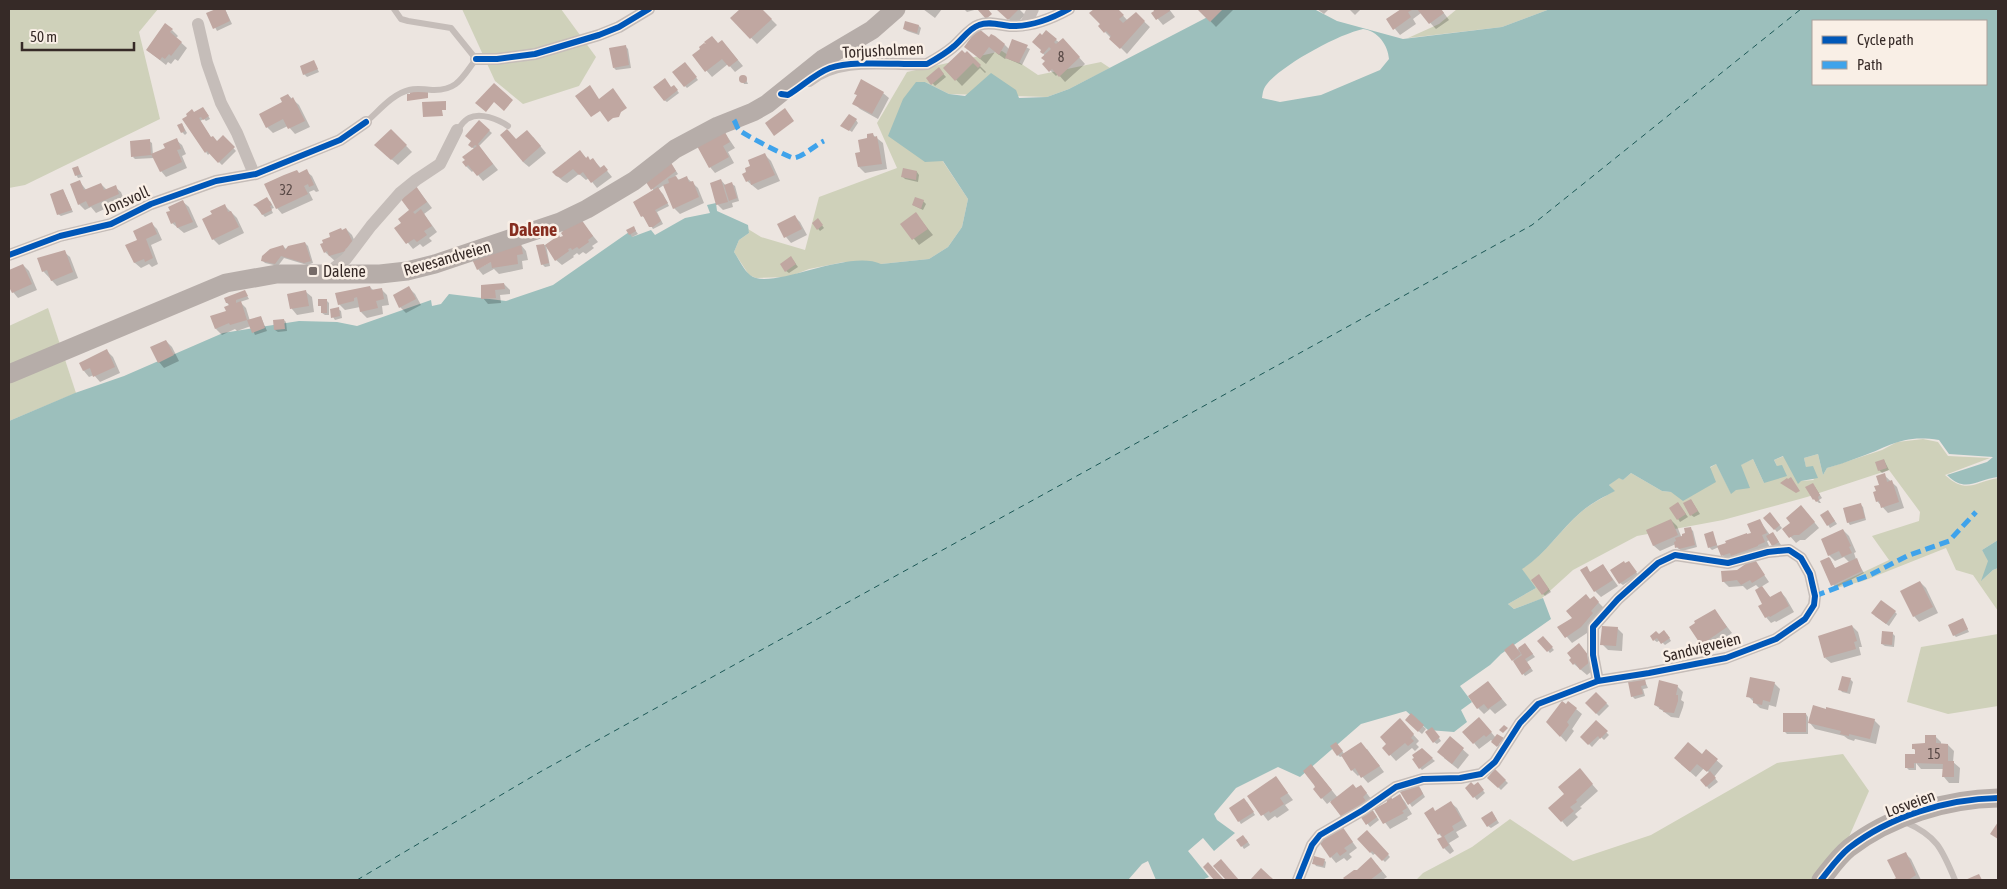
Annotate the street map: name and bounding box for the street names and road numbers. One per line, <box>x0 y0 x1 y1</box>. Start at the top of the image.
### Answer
street label: Torjusholmen <box>842 39 924 62</box>
street label: Jonsvoll <box>100 182 152 218</box>
street label: Revesandveien <box>401 237 493 279</box>
street label: Sandvigveien <box>1661 629 1743 666</box>
street label: Losveien <box>1883 786 1937 820</box>

